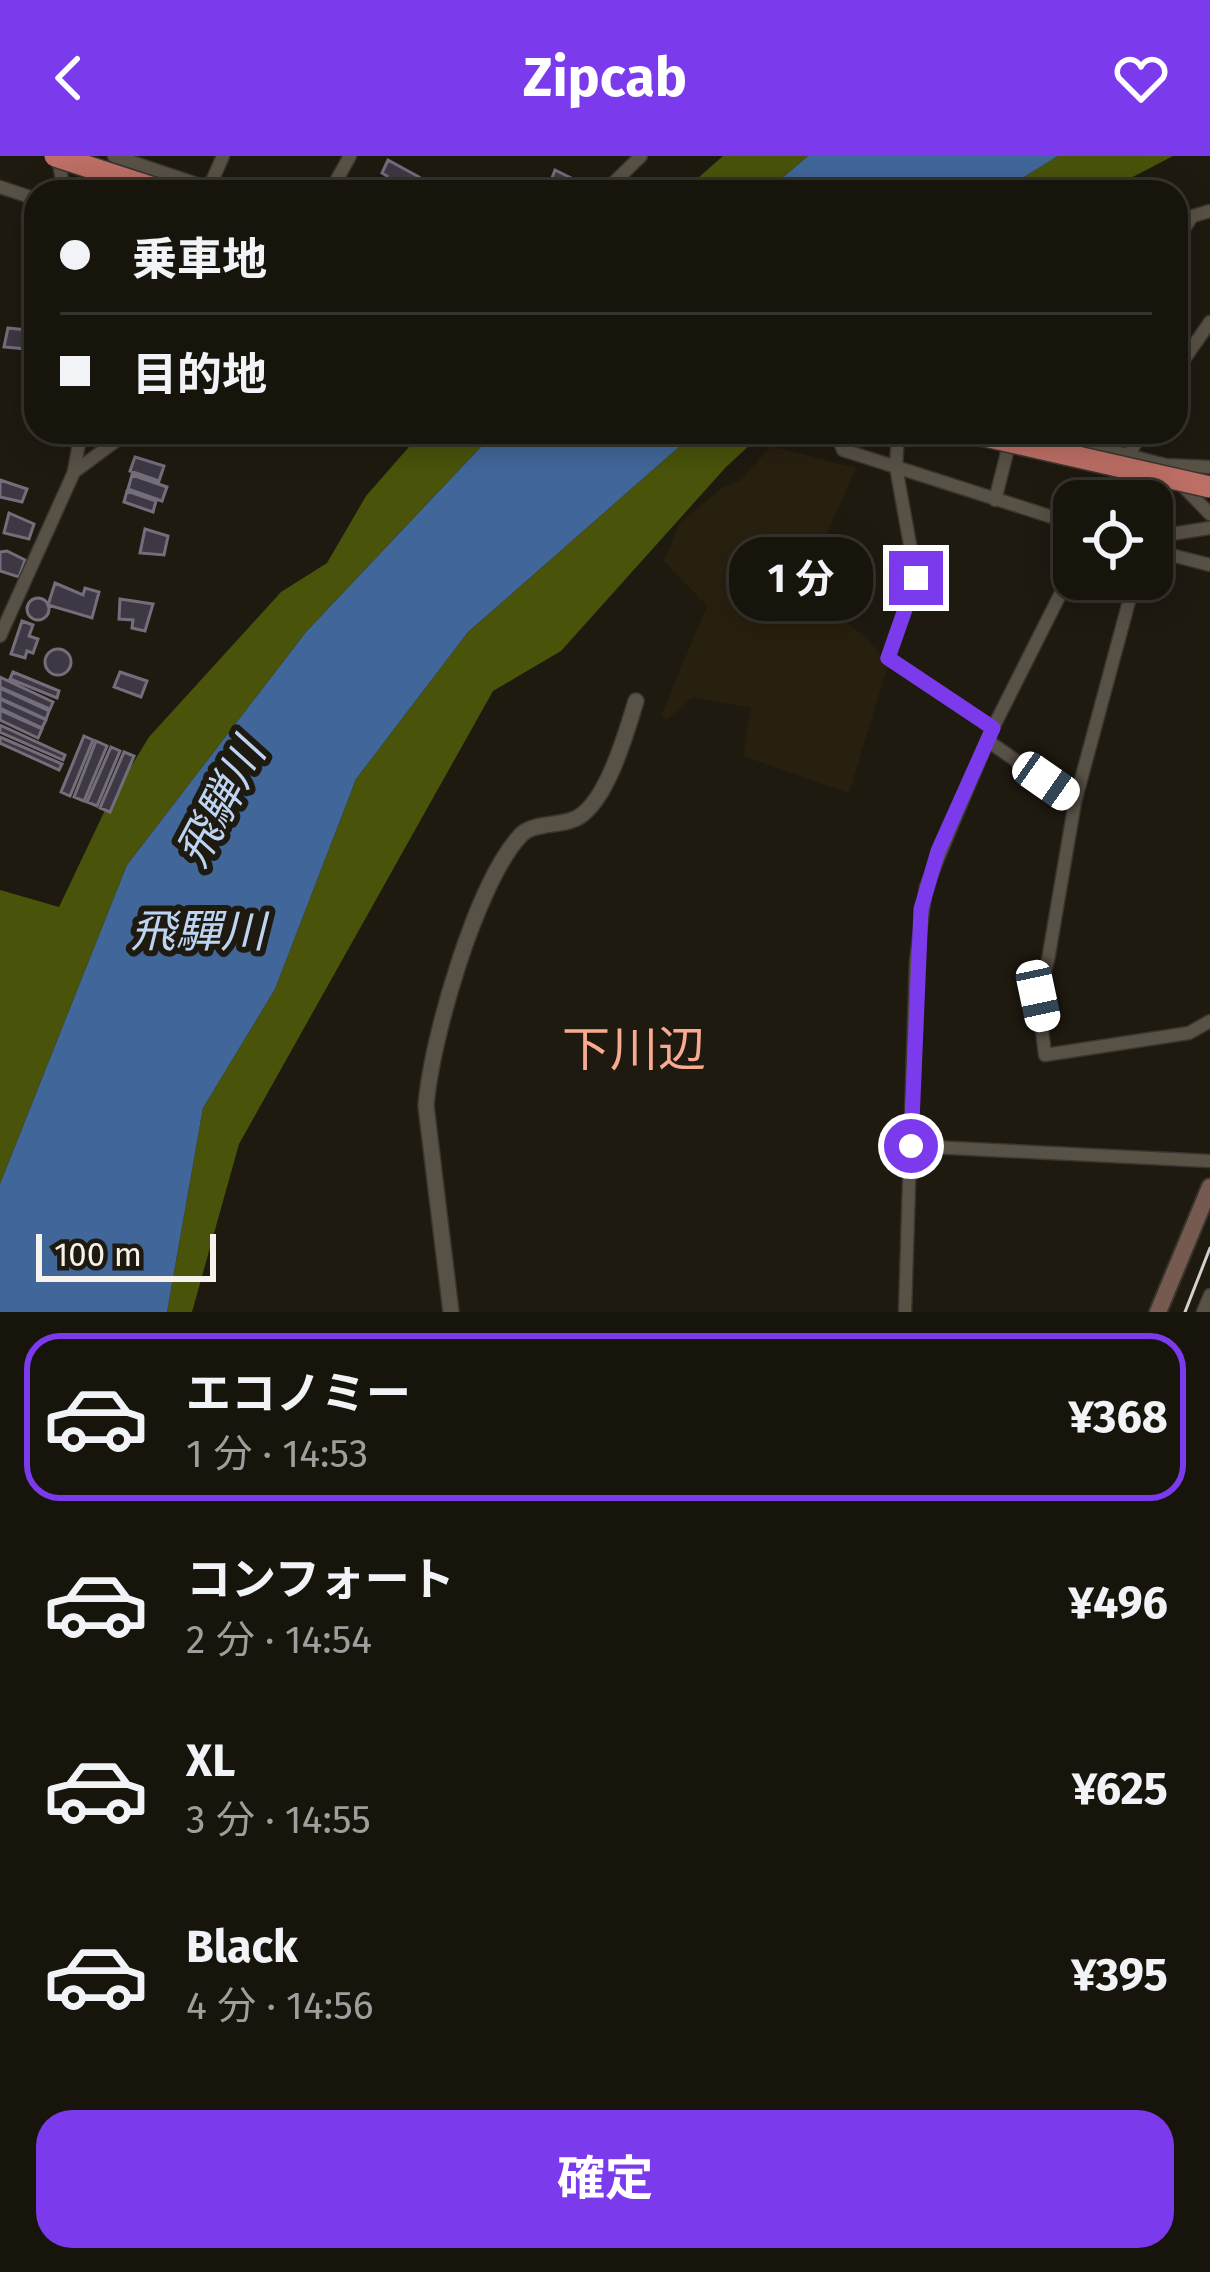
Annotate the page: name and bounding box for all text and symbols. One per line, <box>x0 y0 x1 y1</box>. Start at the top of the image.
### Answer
icon: back <box>36 45 102 111</box>
icon: heart <box>1108 45 1174 111</box>
text: Zipcab <box>523 46 687 110</box>
text: 乗車地 <box>132 233 267 287</box>
text: 目的地 <box>132 348 267 402</box>
map controls <box>1053 480 1173 600</box>
button: locate <box>1053 480 1173 600</box>
callout: 1 分 <box>730 536 874 620</box>
route end <box>889 551 943 605</box>
text: 1 分 <box>768 556 834 602</box>
water label: 飛騨川 <box>165 727 278 875</box>
car <box>1006 746 1086 816</box>
water label: 飛驒川 <box>130 905 269 959</box>
car <box>1013 957 1063 1035</box>
district label: 下川辺 <box>562 1021 706 1079</box>
route start <box>884 1119 938 1173</box>
scale bar <box>36 1228 216 1281</box>
text: 100 m <box>54 1235 142 1275</box>
icon: car <box>42 1363 150 1471</box>
text: エコノミー <box>186 1367 411 1421</box>
text: ¥368 <box>1068 1390 1168 1444</box>
text: 1 分 · 14:53 <box>186 1431 368 1477</box>
icon: car <box>42 1549 150 1657</box>
text: コンフォート <box>186 1553 455 1607</box>
text: ¥496 <box>1068 1576 1168 1630</box>
text: 2 分 · 14:54 <box>186 1617 372 1663</box>
text: XL <box>186 1734 235 1788</box>
icon: car <box>42 1735 150 1843</box>
text: ¥625 <box>1072 1762 1168 1816</box>
text: 3 分 · 14:55 <box>186 1797 371 1843</box>
text: Black <box>186 1920 298 1974</box>
icon: car <box>42 1921 150 2029</box>
text: ¥395 <box>1071 1948 1168 2002</box>
text: 4 分 · 14:56 <box>186 1983 374 2029</box>
button: 確定 <box>36 2110 1174 2248</box>

